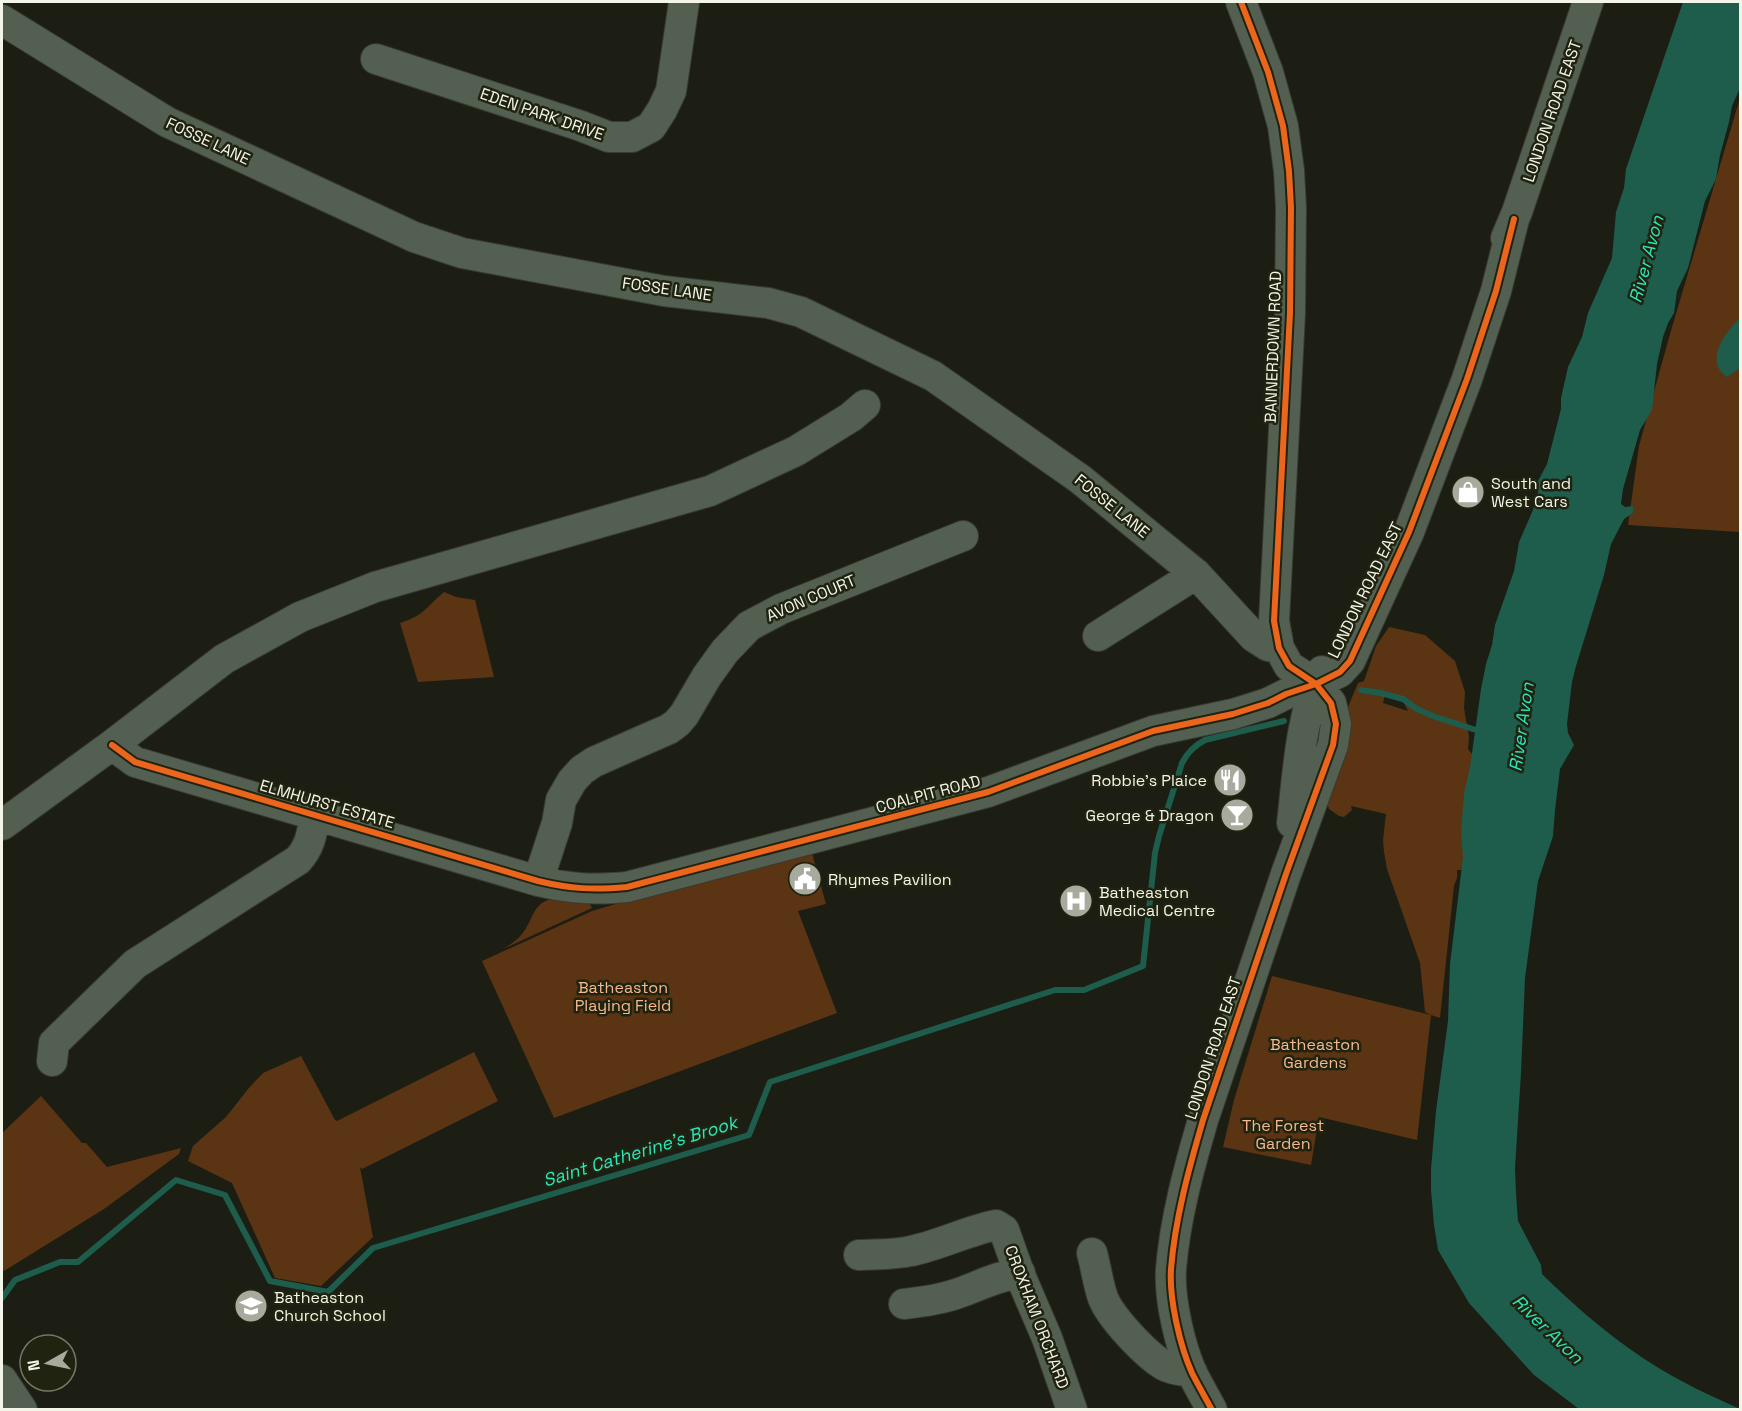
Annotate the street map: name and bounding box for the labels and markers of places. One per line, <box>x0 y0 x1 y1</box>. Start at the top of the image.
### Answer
place label: South and West Cars <box>1491 473 1571 512</box>
shop icon: South and West Cars <box>1450 474 1486 510</box>
restaurant icon: Robbie's Plaice <box>1212 762 1248 798</box>
place label: Robbie's Plaice <box>1091 770 1207 791</box>
bar icon: George & Dragon <box>1219 797 1255 833</box>
place label: George & Dragon <box>1085 805 1214 826</box>
public building icon: Rhymes Pavilion <box>787 861 823 897</box>
place label: Rhymes Pavilion <box>828 869 952 890</box>
place label: Batheaston Medical Centre <box>1099 882 1215 921</box>
hospital icon: Batheaston Medical Centre <box>1058 883 1094 919</box>
place label: Batheaston Church School <box>274 1287 386 1326</box>
school or university icon: Batheaston Church School <box>233 1288 269 1324</box>

